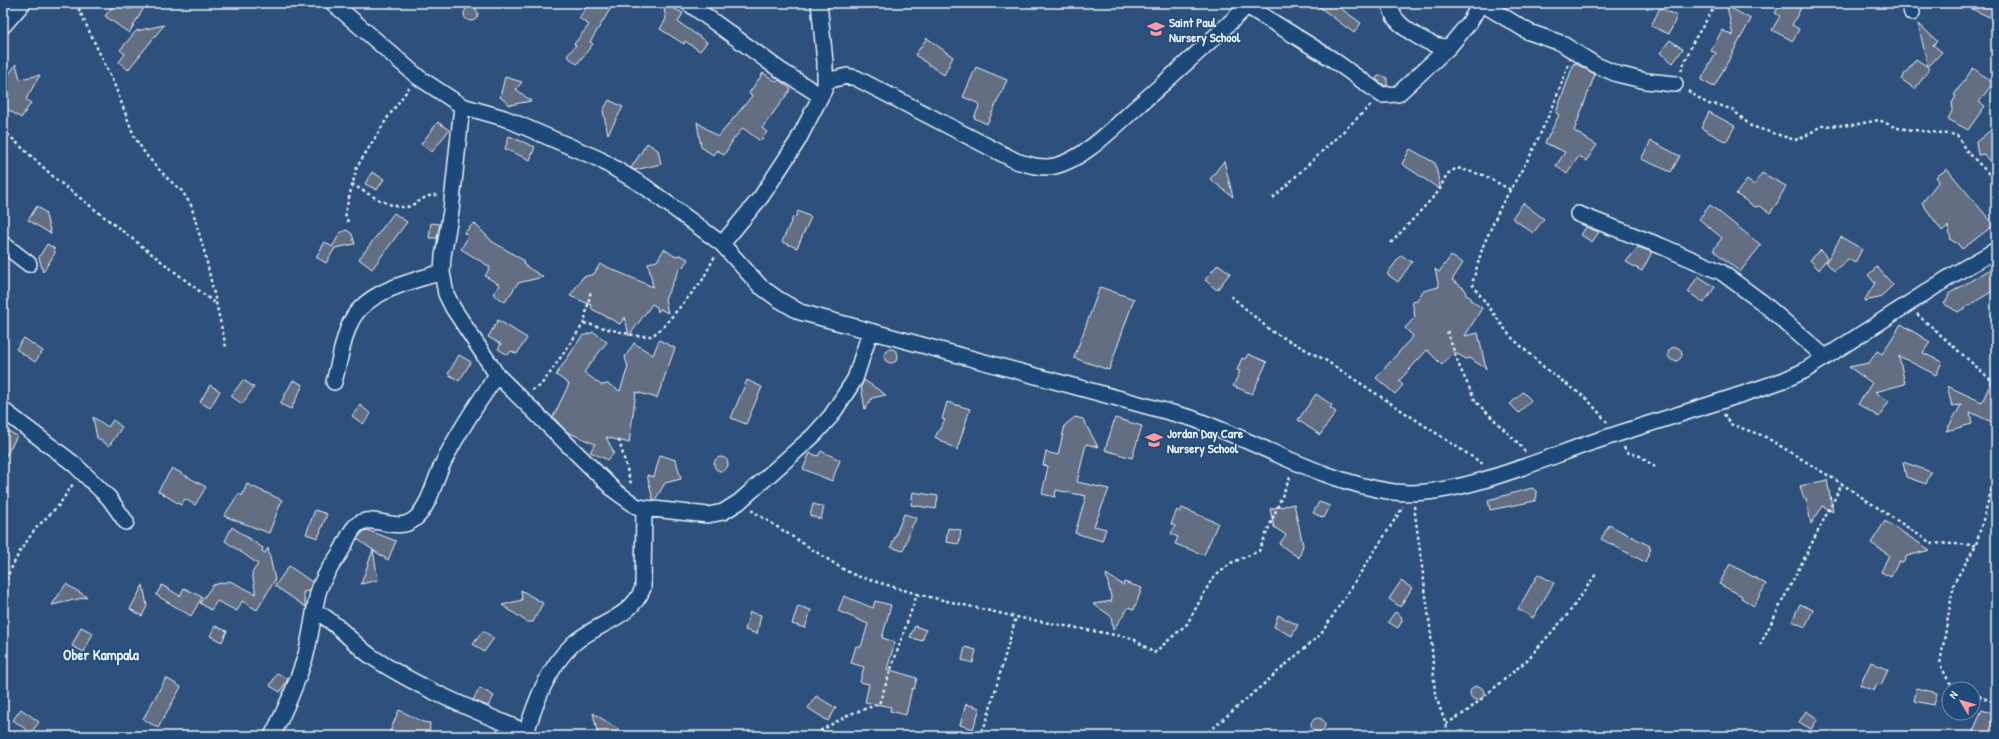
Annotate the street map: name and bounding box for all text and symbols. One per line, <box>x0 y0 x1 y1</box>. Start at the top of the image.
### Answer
place label: Saint Paul Nursery School <box>1169 13 1241 47</box>
school or university icon: Saint Paul Nursery School <box>1146 19 1166 39</box>
place label: Jordan Day Care Nursery School <box>1167 424 1244 458</box>
school or university icon: Jordan Day Care Nursery School <box>1144 430 1164 450</box>
district label: Ober Kampala <box>63 644 139 666</box>
north arrow <box>1941 681 1981 721</box>
text: N <box>1946 688 1961 701</box>

